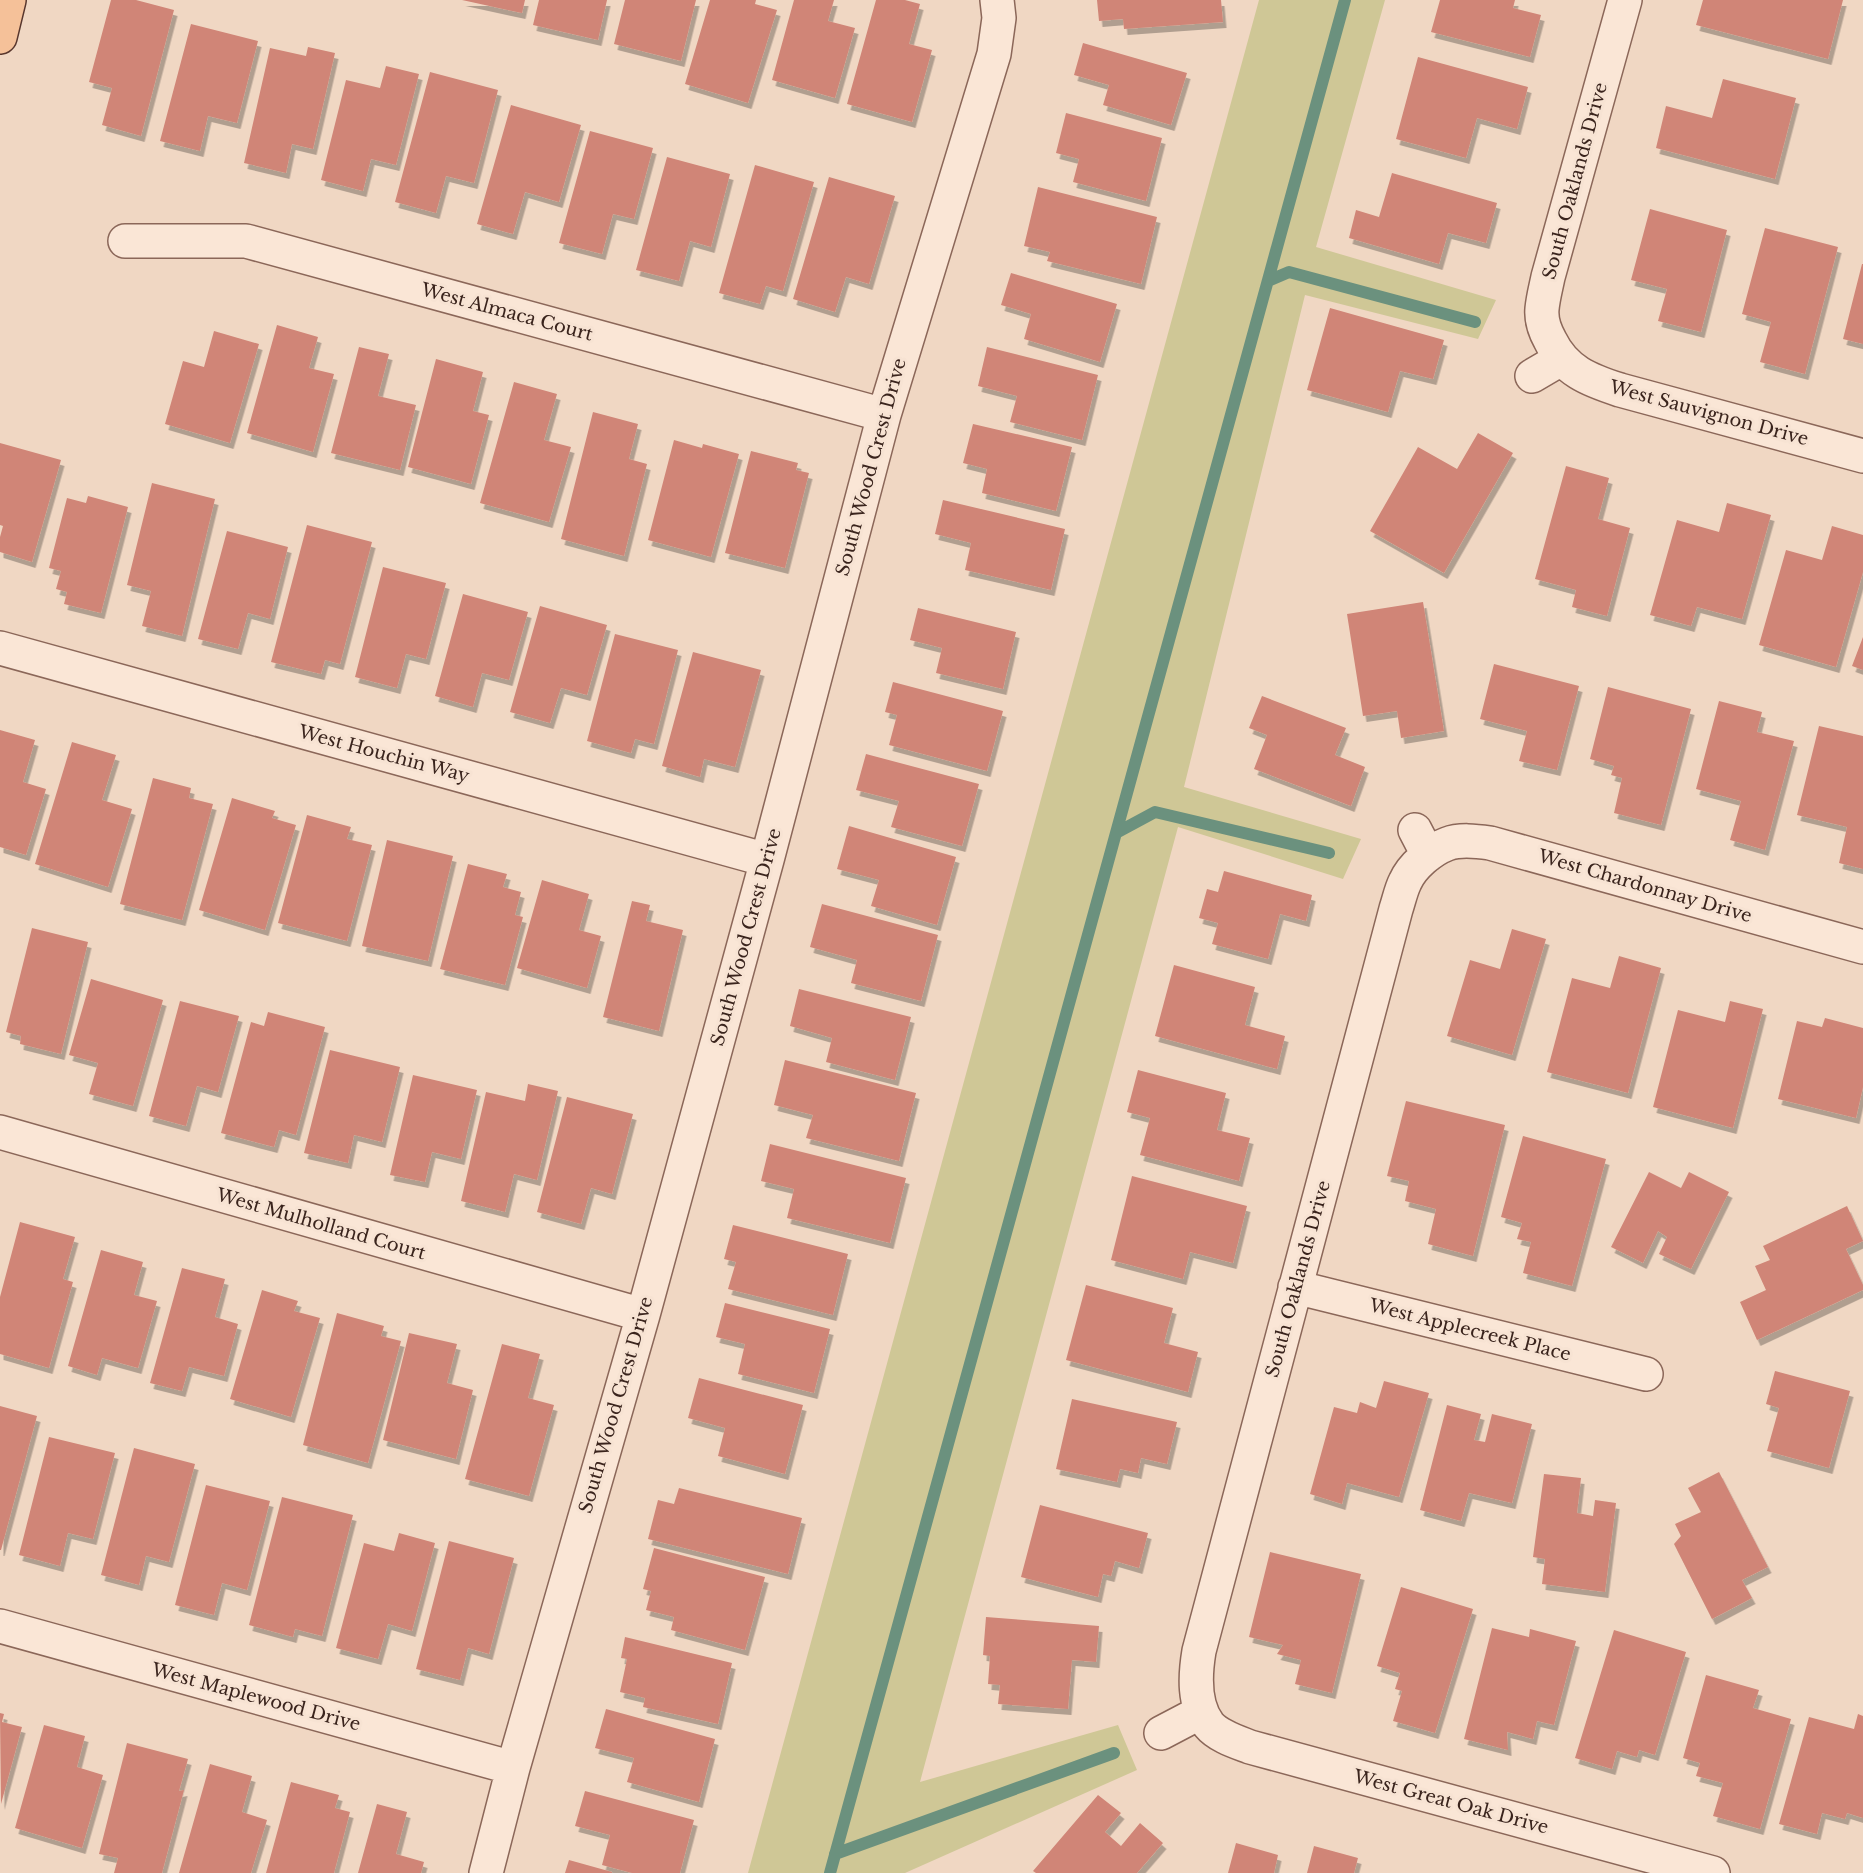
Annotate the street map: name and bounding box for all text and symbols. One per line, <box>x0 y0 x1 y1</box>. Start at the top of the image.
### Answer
street label: South Oaklands Drive <box>1538 80 1612 282</box>
street label: West Almaca Court <box>418 278 595 346</box>
street label: South Wood Crest Drive <box>831 356 911 578</box>
street label: West Sauvignon Drive <box>1606 376 1811 450</box>
street label: West Houchin Way <box>295 720 472 788</box>
street label: South Wood Crest Drive <box>706 826 786 1048</box>
street label: West Chardonnay Drive <box>1535 845 1754 927</box>
street label: South Oaklands Drive <box>1261 1178 1335 1380</box>
street label: West Mulholland Court <box>213 1183 428 1264</box>
street label: South Wood Crest Drive <box>574 1294 658 1516</box>
street label: West Applecreek Place <box>1366 1294 1573 1366</box>
street label: West Maplewood Drive <box>148 1658 363 1735</box>
street label: West Great Oak Drive <box>1350 1765 1551 1839</box>

